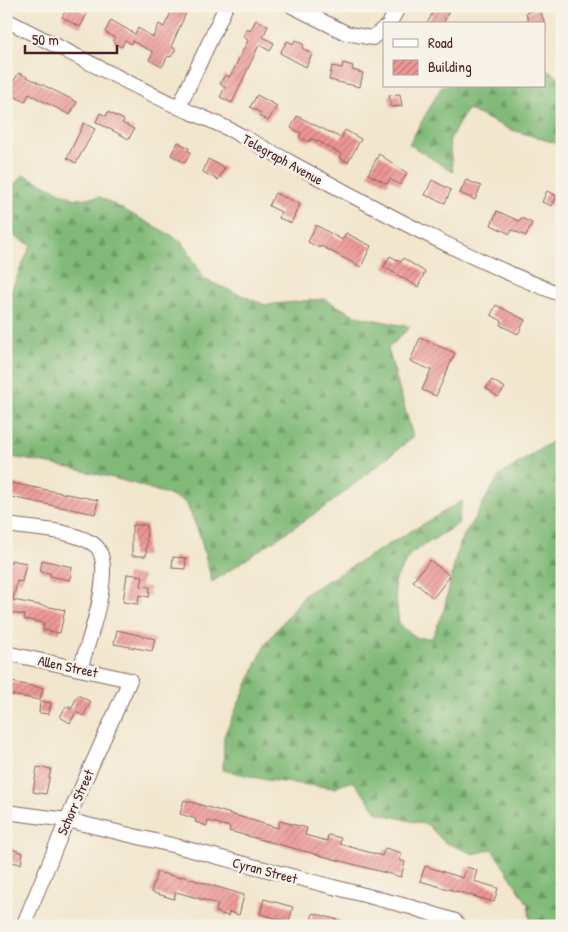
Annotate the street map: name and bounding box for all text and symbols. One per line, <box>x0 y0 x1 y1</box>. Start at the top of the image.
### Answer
scale bar <box>25 22 118 54</box>
legend <box>383 22 546 88</box>
text: 50 m <box>32 29 59 50</box>
text: Road <box>428 32 453 53</box>
text: Building <box>428 56 472 77</box>
street label: Telegraph Avenue <box>239 129 327 190</box>
street label: Allen Street <box>36 650 100 682</box>
street label: Schorr Street <box>52 766 98 838</box>
street label: Cyran Street <box>230 852 300 889</box>

